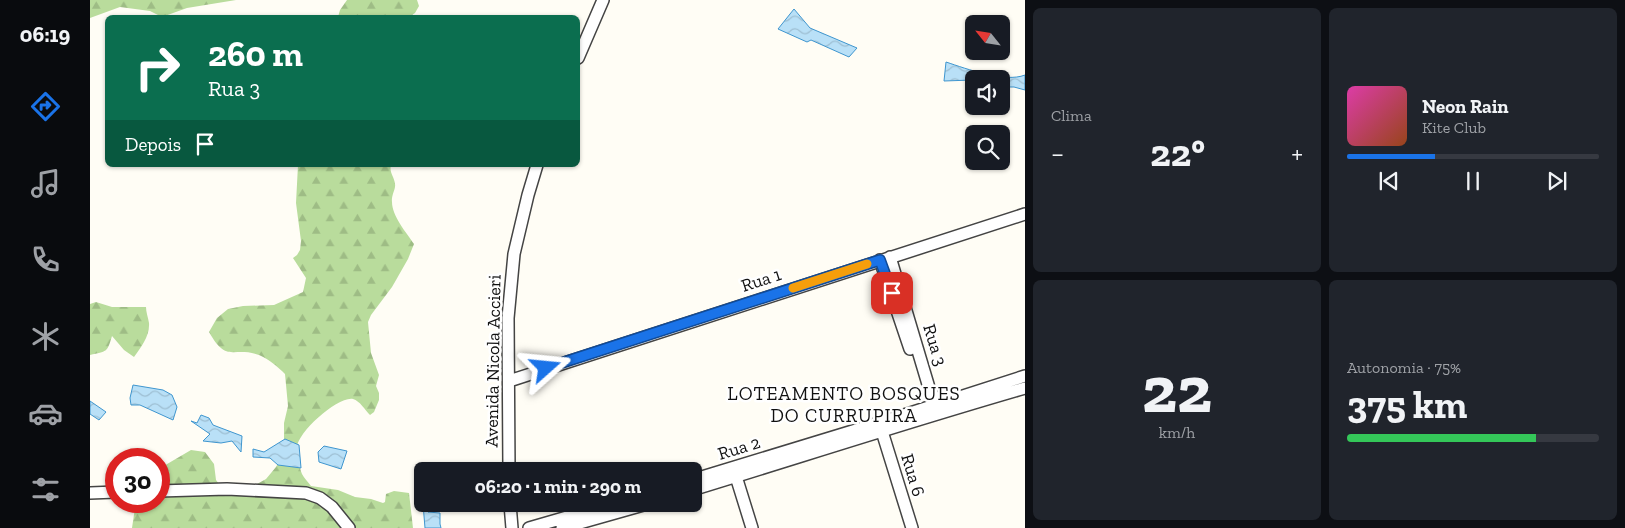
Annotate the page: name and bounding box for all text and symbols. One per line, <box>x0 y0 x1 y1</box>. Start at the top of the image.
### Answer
north arrow <box>965 15 1010 60</box>
map controls <box>965 15 1010 170</box>
text: 06:19 <box>20 21 70 48</box>
text: 260 m <box>208 33 303 75</box>
icon: right <box>125 35 190 100</box>
button: sound <box>965 70 1010 115</box>
text: Rua 3 <box>208 75 260 102</box>
icon: directions <box>28 89 63 124</box>
text: Neon Rain <box>1422 95 1509 118</box>
text: Clima <box>1051 106 1092 125</box>
text: Kite Club <box>1422 118 1486 137</box>
button: search <box>965 125 1010 170</box>
icon: arrive <box>191 130 219 158</box>
text: 22° <box>1150 130 1205 176</box>
text: Depois <box>125 133 181 156</box>
text: − <box>1051 137 1064 170</box>
text: + <box>1291 137 1303 170</box>
icon: music <box>28 166 63 201</box>
icon: previous <box>1375 167 1403 195</box>
icon: pause <box>1459 167 1487 195</box>
icon: next <box>1543 167 1571 195</box>
icon: phone <box>28 242 63 277</box>
street label: Rua 1 <box>738 263 784 297</box>
pin <box>871 272 913 314</box>
street label: Avenida Nicola Accieri <box>480 274 506 448</box>
icon: arrive <box>878 279 906 307</box>
icon: climate <box>28 319 63 354</box>
street label: Rua 3 <box>918 321 952 369</box>
position arrow <box>519 341 571 393</box>
text: 22 <box>1142 351 1212 429</box>
text: Autonomia · 75% <box>1347 358 1461 377</box>
district label: LOTEAMENTO BOSQUES DO CURRUPIRA <box>727 382 961 427</box>
text: 375 km <box>1347 382 1467 428</box>
icon: car <box>28 396 63 431</box>
text: km/h <box>1159 423 1195 442</box>
street label: Rua 2 <box>715 431 763 465</box>
speed limit sign: 30 <box>105 448 170 513</box>
street label: Rua 6 <box>896 451 930 499</box>
icon: filters <box>28 472 63 507</box>
text: 06:20 · 1 min · 290 m <box>475 475 641 498</box>

